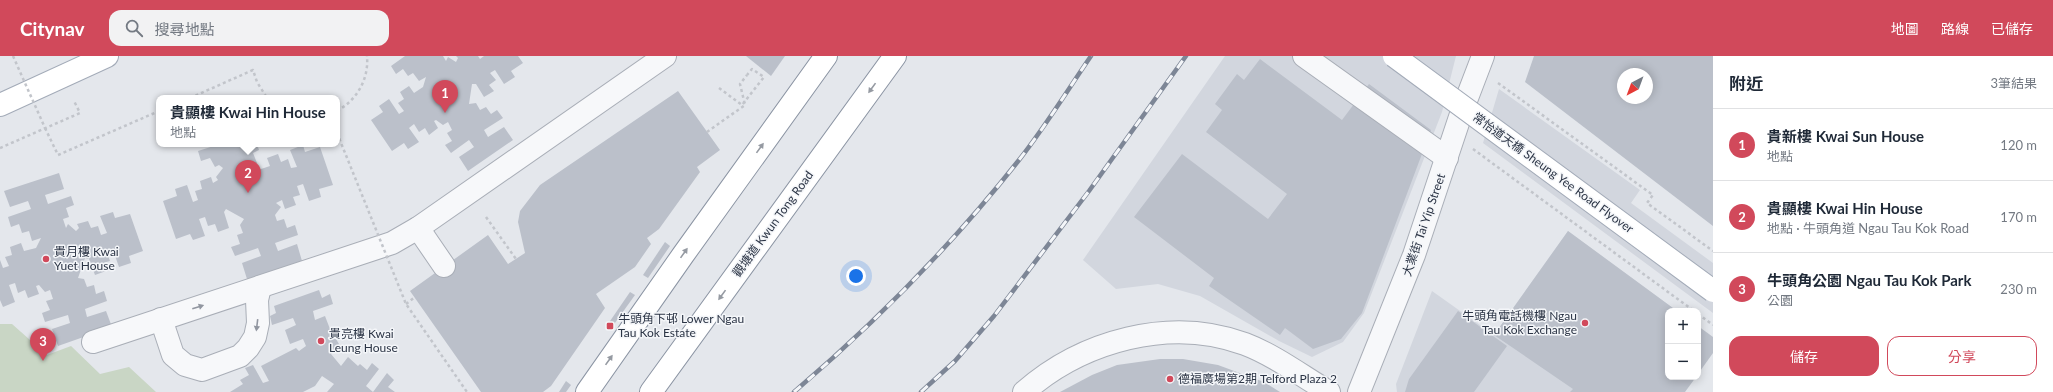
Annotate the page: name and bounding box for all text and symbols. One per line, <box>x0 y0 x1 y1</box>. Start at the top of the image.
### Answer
search box <box>109 10 389 46</box>
text: Citynav <box>20 17 85 40</box>
icon: search <box>123 17 145 39</box>
text: 搜尋地點 <box>155 20 215 38</box>
text: 地圖 <box>1891 20 1919 37</box>
text: 路線 <box>1941 20 1969 37</box>
text: 已儲存 <box>1991 20 2033 37</box>
north arrow <box>1617 68 1653 104</box>
text: 附近 <box>1729 73 1763 94</box>
text: 3筆結果 <box>1990 75 2037 91</box>
pin: 1 <box>432 80 458 113</box>
one-way arrow <box>868 82 876 93</box>
popup <box>156 95 340 147</box>
text: 貴顯樓 Kwai Hin House <box>170 103 326 121</box>
street label: 常怡道天橋 Sheung Yee Road Flyover <box>1470 109 1637 236</box>
text: 地點 <box>170 124 196 140</box>
text: 貴新樓 Kwai Sun House <box>1767 127 1924 145</box>
text: 1 <box>1738 137 1746 153</box>
text: 120 m <box>2000 137 2037 153</box>
one-way arrow <box>756 143 764 153</box>
text: 地點 <box>1767 148 1793 164</box>
pin: 2 <box>235 160 261 193</box>
street label: 觀塘道 Kwun Tong Road <box>729 168 816 280</box>
street label: 大業街 Tai Yip Street <box>1399 171 1448 278</box>
text: 貴顯樓 Kwai Hin House <box>1767 199 1923 217</box>
text: 2 <box>1738 209 1746 225</box>
text: 170 m <box>2000 209 2037 225</box>
text: 地點 · 牛頭角道 Ngau Tau Kok Road <box>1767 220 1969 236</box>
place label: 貴月樓 Kwai Yuet House <box>54 244 119 273</box>
one-way arrow <box>680 248 688 259</box>
marker: 貴月樓 Kwai Yuet House <box>41 254 51 264</box>
your location <box>846 266 866 286</box>
text: 牛頭角公園 Ngau Tau Kok Park <box>1767 271 1971 289</box>
text: 3 <box>1738 281 1746 297</box>
text: 230 m <box>2000 281 2037 297</box>
one-way arrow <box>718 289 726 300</box>
text: 公園 <box>1767 292 1793 308</box>
one-way arrow <box>192 304 204 310</box>
place label: 牛頭角電話機樓 Ngau Tau Kok Exchange <box>1462 308 1577 337</box>
map controls <box>1665 308 1701 380</box>
button: + <box>1665 308 1701 344</box>
place label: 牛頭角下邨 Lower Ngau Tau Kok Estate <box>618 311 744 340</box>
marker: 牛頭角電話機樓 Ngau Tau Kok Exchange <box>1580 318 1590 328</box>
one-way arrow <box>254 319 260 332</box>
marker: 牛頭角下邨 Lower Ngau Tau Kok Estate <box>605 321 615 331</box>
place label: 貴亮樓 Kwai Leung House <box>329 326 398 355</box>
pin: 3 <box>30 328 56 361</box>
marker: 貴亮樓 Kwai Leung House <box>316 336 326 346</box>
button: 儲存 <box>1729 336 1879 376</box>
button: 分享 <box>1887 336 2037 376</box>
button: − <box>1665 344 1701 380</box>
one-way arrow <box>605 355 613 365</box>
place label: 德福廣場第2期 Telford Plaza 2 <box>1178 371 1337 386</box>
marker: 德福廣場第2期 Telford Plaza 2 <box>1165 374 1175 384</box>

